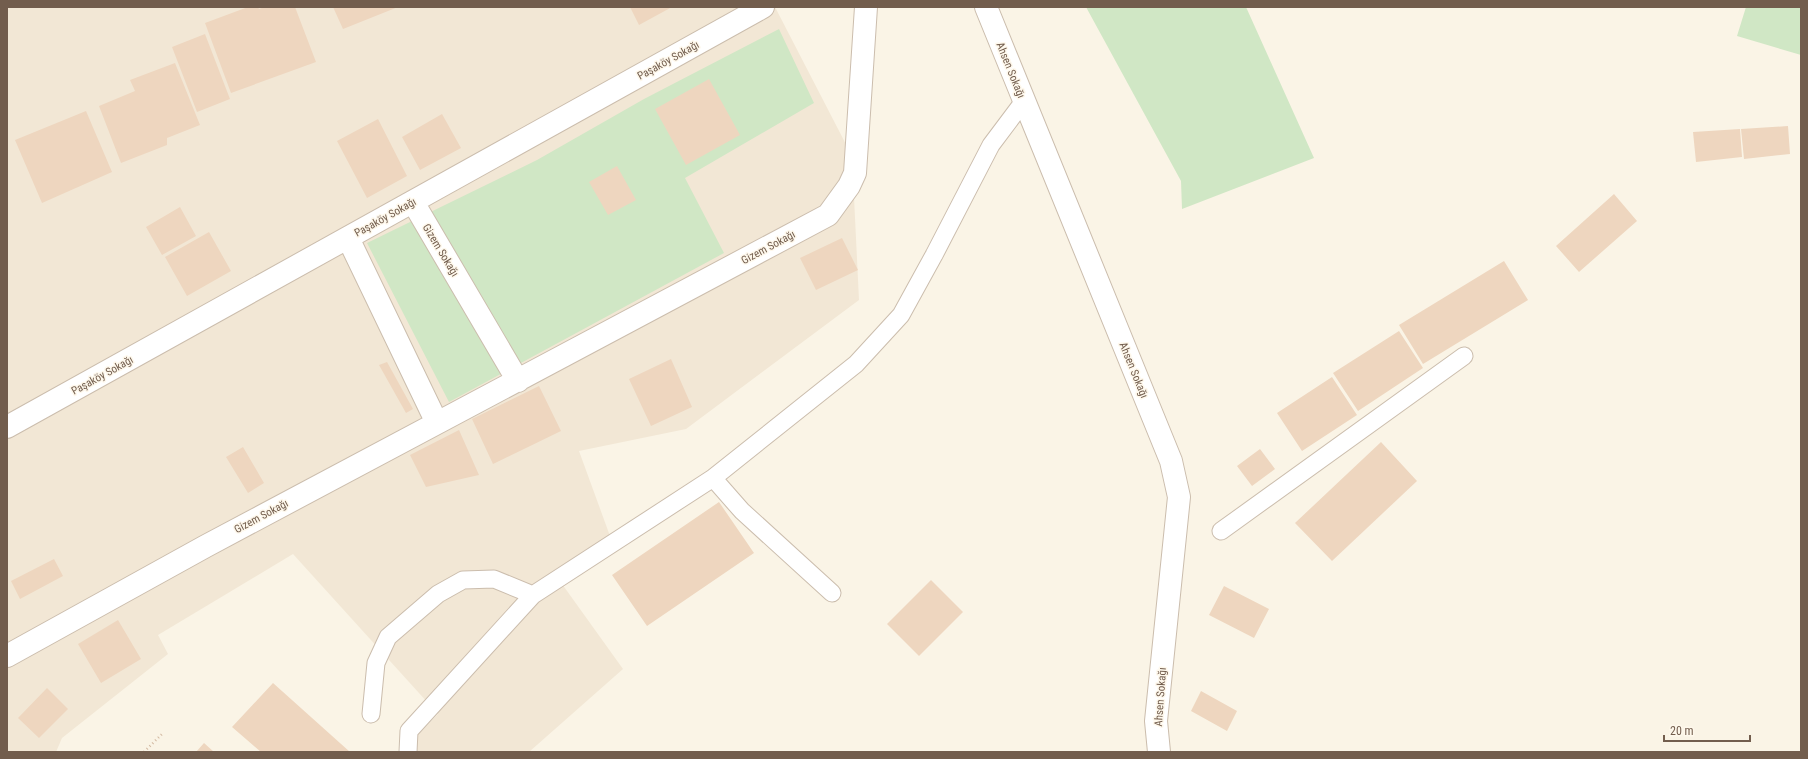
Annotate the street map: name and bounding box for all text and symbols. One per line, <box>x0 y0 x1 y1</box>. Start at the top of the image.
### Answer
street label: Paşaköy Sokağı <box>635 38 701 83</box>
street label: Ahsen Sokağı <box>993 40 1028 100</box>
street label: Paşaköy Sokağı <box>352 195 418 240</box>
street label: Gizem Sokağı <box>420 222 461 279</box>
street label: Gizem Sokağı <box>739 228 797 267</box>
street label: Ahsen Sokağı <box>1116 340 1151 400</box>
street label: Paşaköy Sokağı <box>69 353 135 398</box>
street label: Gizem Sokağı <box>232 497 290 536</box>
street label: Ahsen Sokağı <box>1152 667 1169 727</box>
scale bar <box>1664 717 1750 743</box>
text: 20 m <box>1670 724 1694 738</box>

